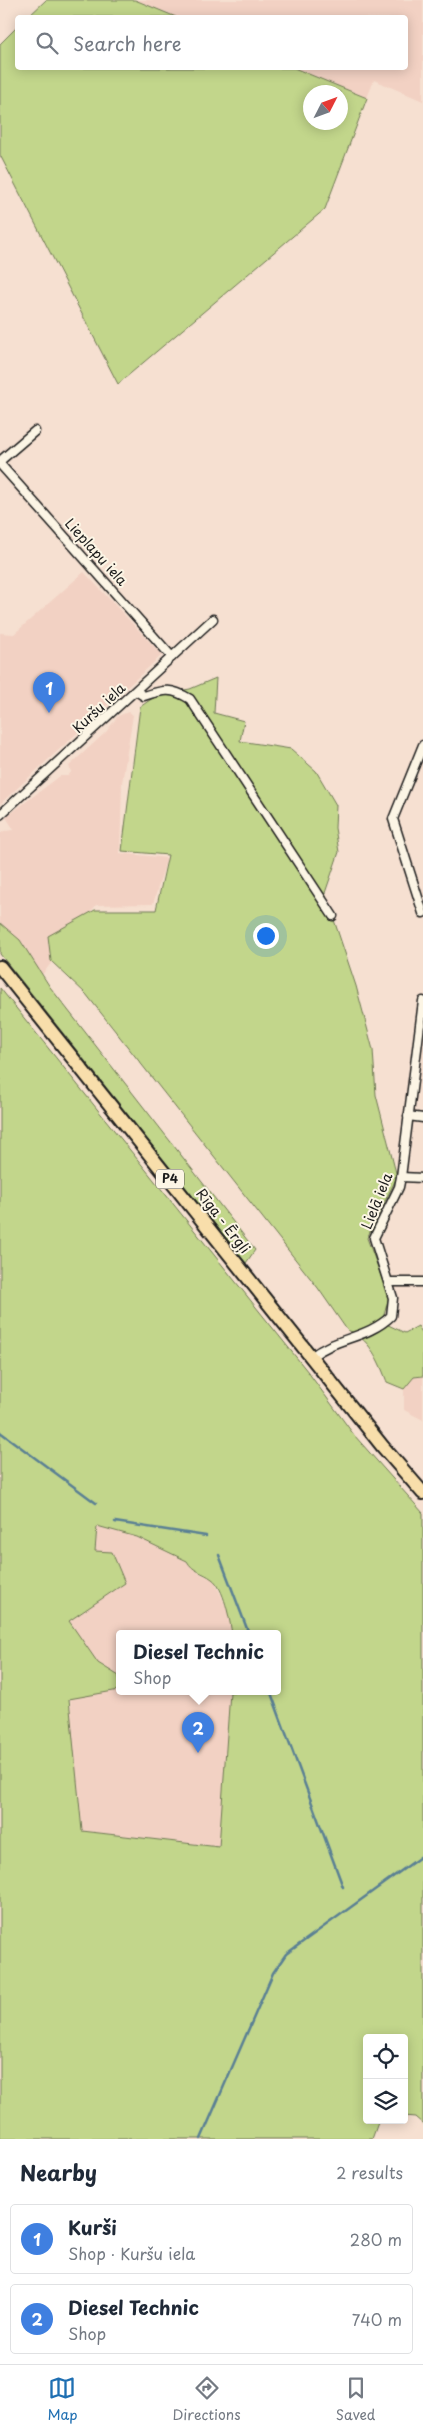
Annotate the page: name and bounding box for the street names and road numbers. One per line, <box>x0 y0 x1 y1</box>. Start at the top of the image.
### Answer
street label: Lieplapu iela <box>60 513 133 590</box>
street label: Kuršu iela <box>68 677 130 738</box>
street label: Lielā iela <box>356 1169 397 1232</box>
road number: P4 <box>156 1170 184 1188</box>
street label: Rīga - Ērgļi <box>191 1184 256 1258</box>

